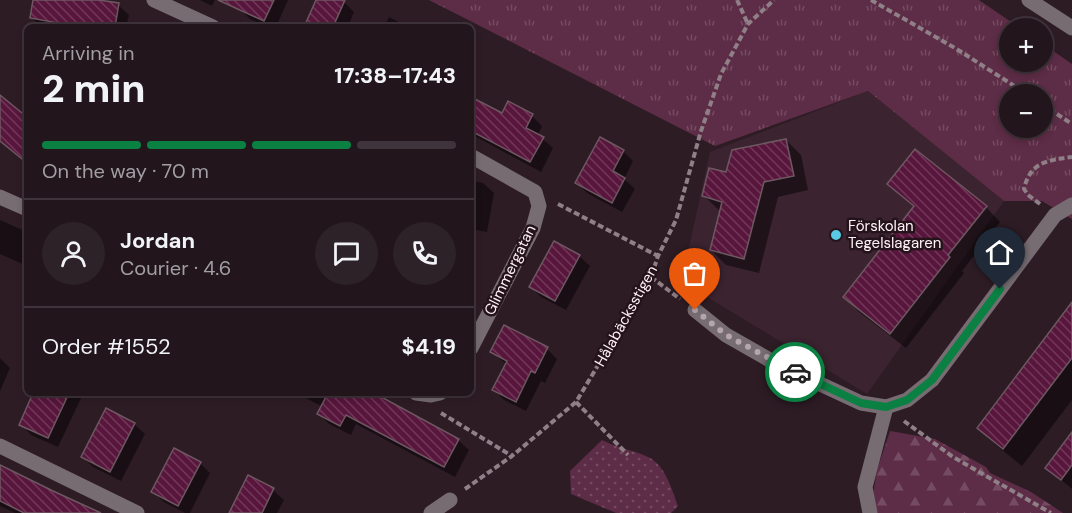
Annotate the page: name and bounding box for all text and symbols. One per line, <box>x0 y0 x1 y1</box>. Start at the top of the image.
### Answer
map controls <box>999 18 1053 138</box>
button: + <box>999 18 1053 72</box>
text: Arriving in <box>42 40 134 66</box>
text: 17:38–17:43 <box>334 61 456 90</box>
text: 2 min <box>42 63 146 114</box>
button: − <box>999 84 1053 138</box>
text: On the way · 70 m <box>42 158 209 184</box>
place label: Förskolan Tegelslagaren <box>848 216 941 253</box>
button: person <box>42 222 105 285</box>
button: chat <box>315 222 378 285</box>
button: phone <box>393 222 456 285</box>
street label: Glimmergatan <box>480 222 540 318</box>
text: Jordan <box>120 226 195 255</box>
pin <box>974 227 1025 289</box>
marker: Förskolan Tegelslagaren <box>829 228 843 242</box>
icon: home <box>983 236 1016 269</box>
pin <box>669 248 720 310</box>
text: Courier · 4.6 <box>120 255 231 281</box>
icon: bag <box>678 257 711 290</box>
street label: Hålabäcksstigen <box>590 262 662 370</box>
text: Order #1552 <box>42 332 171 361</box>
text: $4.19 <box>402 332 456 361</box>
courier <box>765 342 825 402</box>
icon: car <box>779 356 812 389</box>

